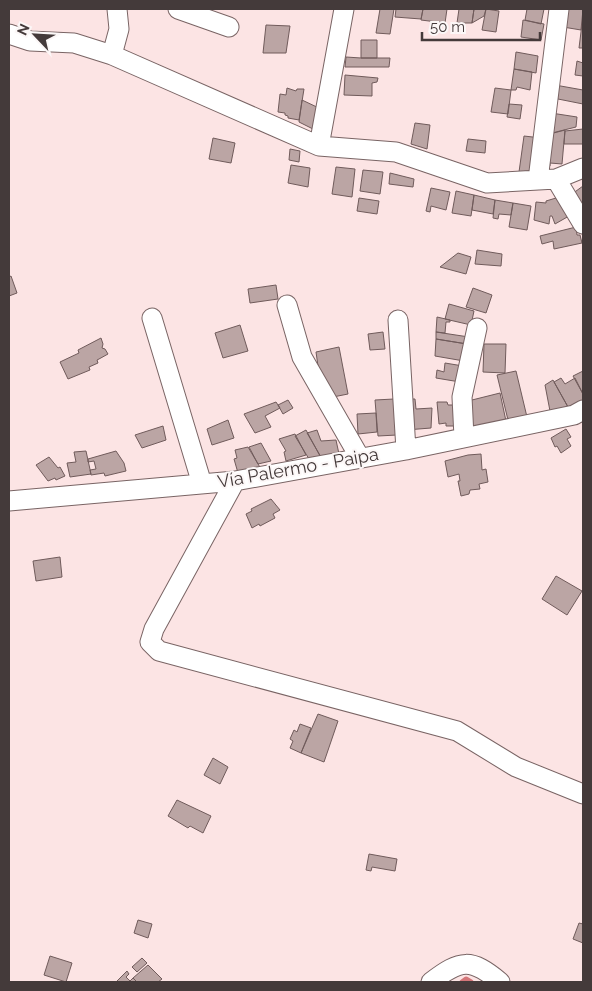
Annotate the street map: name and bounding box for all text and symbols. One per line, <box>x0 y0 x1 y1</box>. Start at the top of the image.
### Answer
north arrow <box>10 10 60 60</box>
scale bar <box>422 10 540 42</box>
text: 50 m <box>430 18 465 36</box>
text: N <box>14 21 33 38</box>
street label: Vía Palermo - Paipa <box>216 443 380 492</box>

